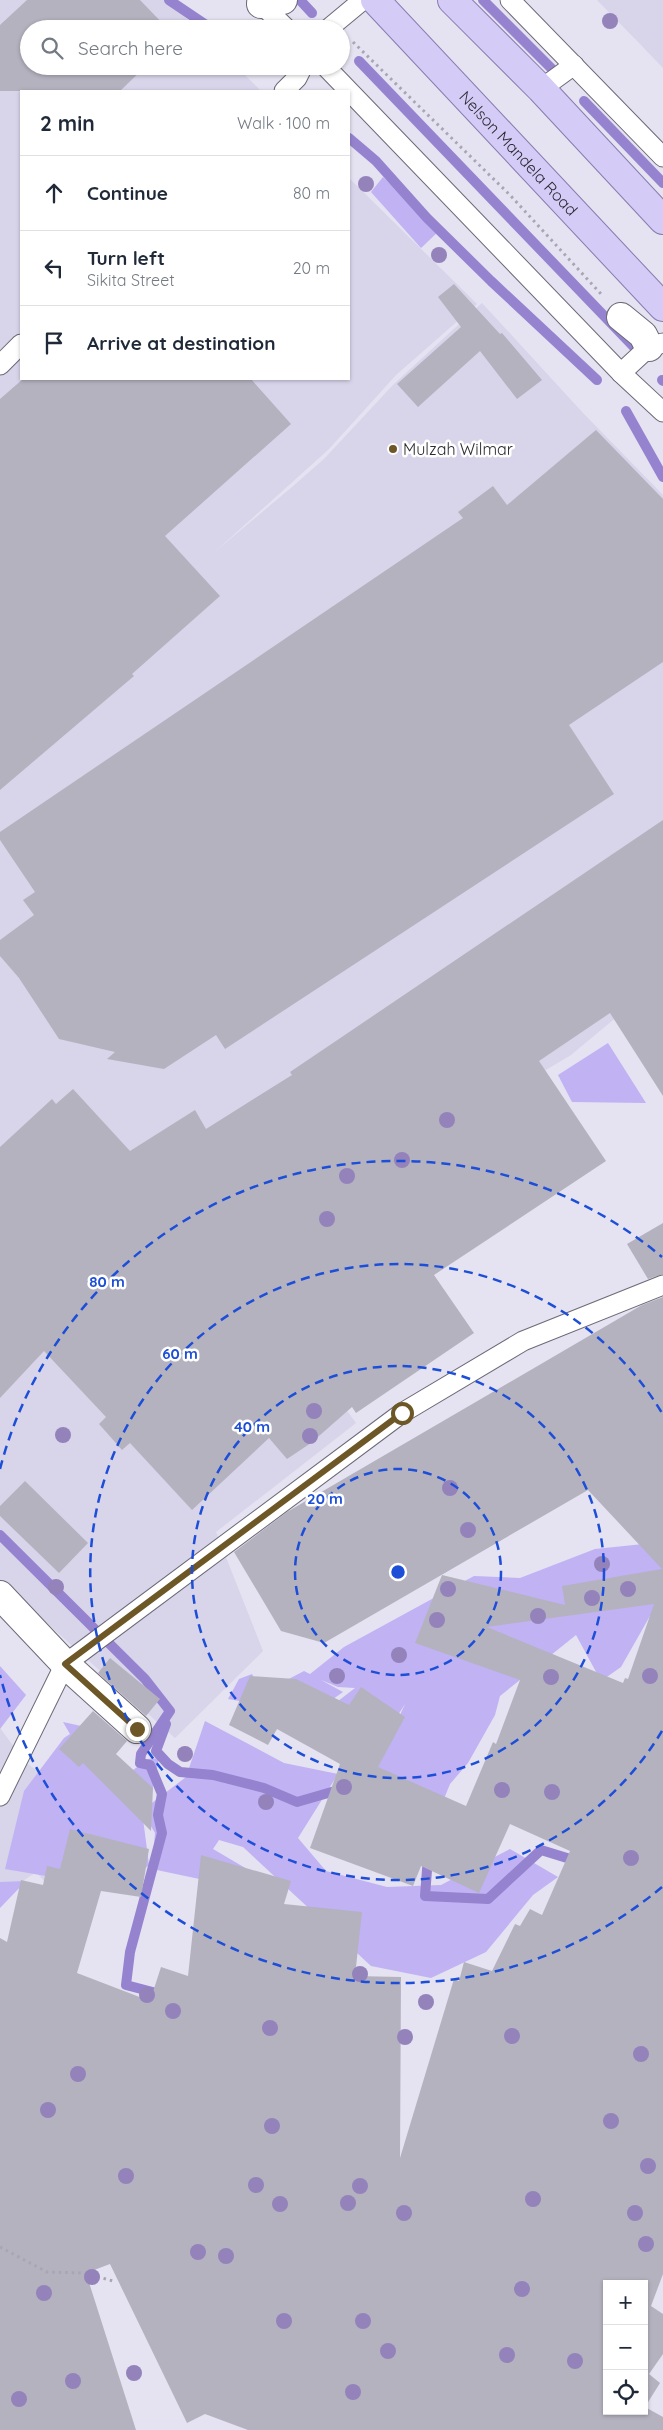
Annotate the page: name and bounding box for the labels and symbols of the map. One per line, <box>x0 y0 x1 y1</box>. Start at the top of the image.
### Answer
street label: Nelson Mandela Road <box>455 87 582 220</box>
place label: Mulzah Wilmar <box>403 439 513 459</box>
marker: Mulzah Wilmar <box>387 443 399 455</box>
text: 80 m <box>89 1272 125 1291</box>
text: 60 m <box>162 1344 198 1363</box>
route start <box>391 1402 414 1425</box>
text: 40 m <box>234 1417 270 1436</box>
text: 20 m <box>307 1489 343 1508</box>
centre of rings <box>389 1563 407 1581</box>
route end <box>126 1718 149 1741</box>

